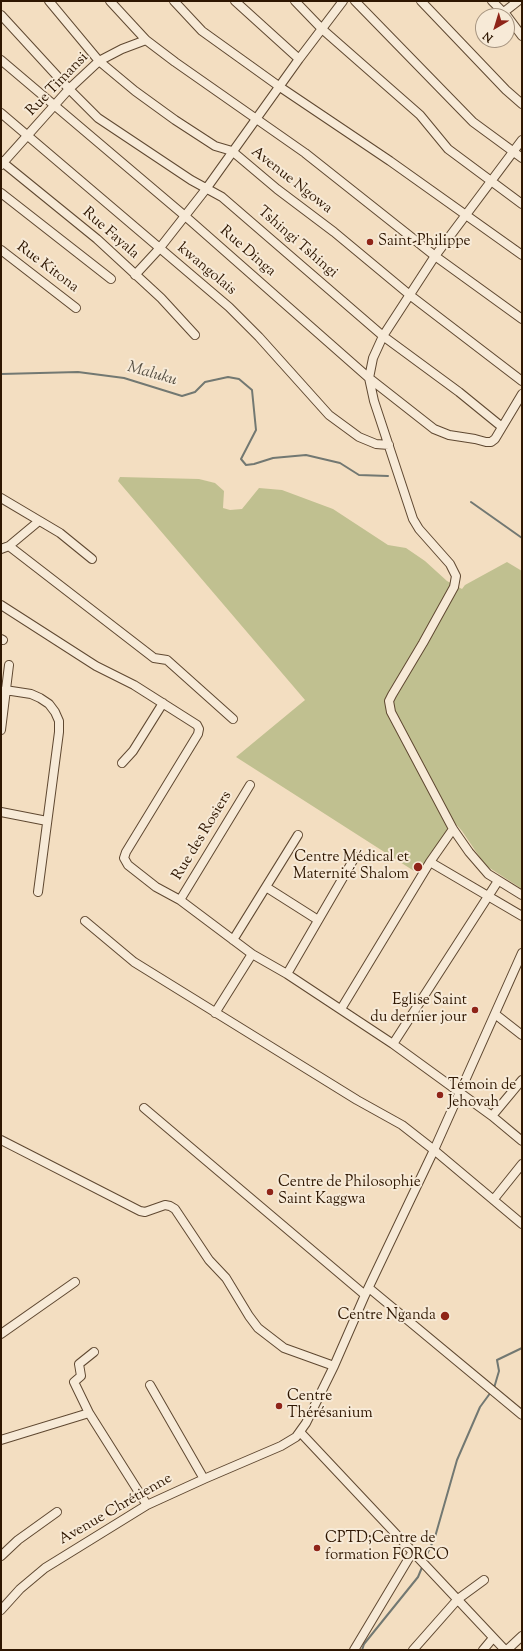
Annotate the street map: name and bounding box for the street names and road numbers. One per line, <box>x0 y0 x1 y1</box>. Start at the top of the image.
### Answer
street label: Rue Timansi <box>23 49 93 121</box>
street label: Avenue Ngowa <box>247 144 335 218</box>
street label: Tshingi Tshingi <box>253 203 341 283</box>
street label: Rue Fayala <box>78 204 142 264</box>
street label: Rue Dinga <box>215 223 279 281</box>
street label: Rue Kitona <box>12 239 82 297</box>
street label: kwangolais <box>173 240 239 300</box>
street label: Rue des Rosiers <box>169 788 237 884</box>
street label: Avenue Chrétienne <box>56 1470 176 1550</box>

